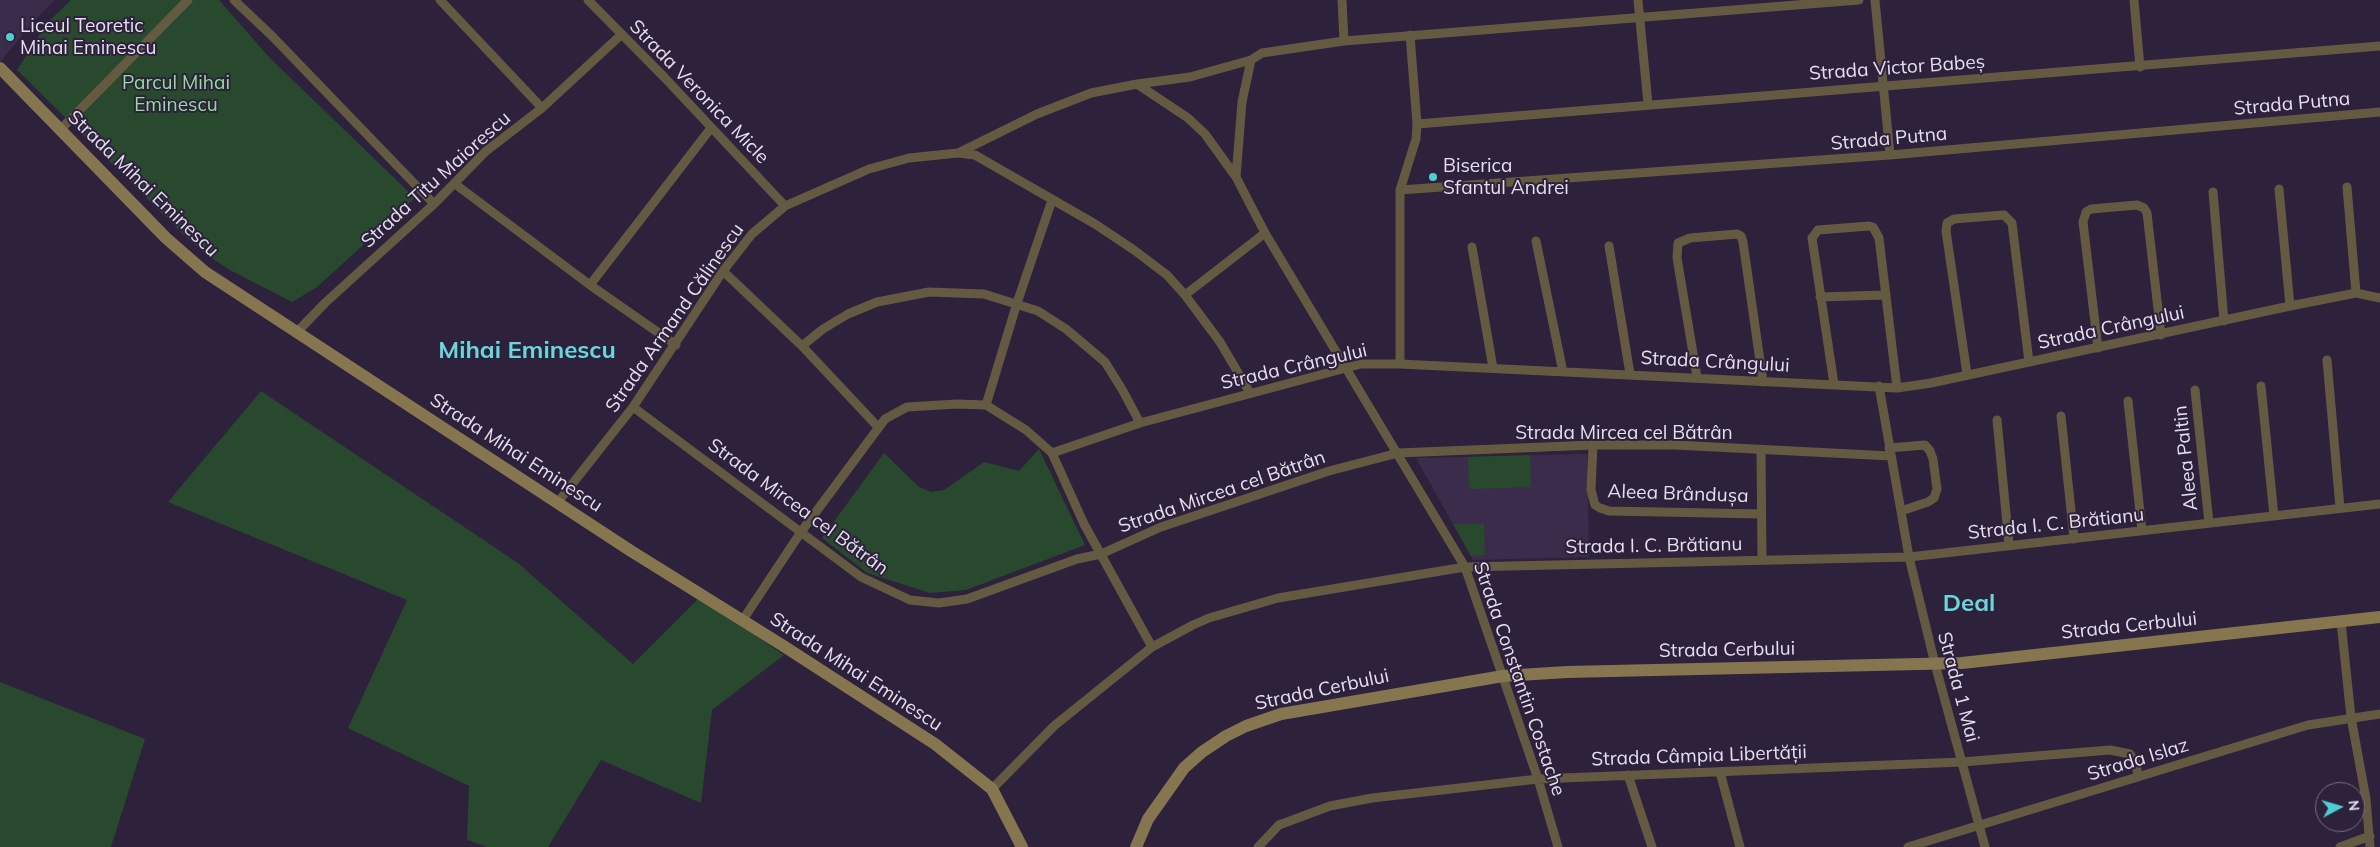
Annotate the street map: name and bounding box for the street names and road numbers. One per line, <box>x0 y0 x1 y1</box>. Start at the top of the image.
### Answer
street label: Strada Veronica Micle <box>624 15 774 169</box>
street label: Strada Victor Babeș <box>1808 50 1986 86</box>
street label: Strada Putna <box>2233 88 2351 120</box>
street label: Strada Mihai Eminescu <box>63 106 223 262</box>
street label: Strada Titu Maiorescu <box>357 107 515 253</box>
street label: Strada Putna <box>1830 123 1948 155</box>
street label: Strada Armand Călinescu <box>601 219 749 417</box>
street label: Strada Crângului <box>2036 301 2186 355</box>
street label: Strada Crângului <box>1219 339 1369 395</box>
street label: Strada Crângului <box>1640 347 1790 377</box>
street label: Strada Mihai Eminescu <box>426 389 606 517</box>
street label: Aleea Paltin <box>2169 404 2203 512</box>
street label: Strada Mircea cel Bătrân <box>1515 422 1733 444</box>
street label: Strada Mircea cel Bătrân <box>703 434 893 580</box>
street label: Strada Mircea cel Bătrân <box>1116 446 1328 538</box>
street label: Aleea Brândușa <box>1607 480 1749 508</box>
street label: Strada I. C. Brătianu <box>1967 503 2145 545</box>
street label: Strada I. C. Brătianu <box>1565 533 1743 559</box>
street label: Strada Constantin Costache <box>1468 559 1570 799</box>
street label: Strada Mihai Eminescu <box>766 608 946 736</box>
street label: Strada Cerbului <box>2060 608 2198 644</box>
street label: Strada 1 Mai <box>1932 629 1984 745</box>
street label: Strada Cerbului <box>1659 637 1795 663</box>
street label: Strada Cerbului <box>1253 665 1391 715</box>
street label: Strada Islaz <box>2085 734 2191 786</box>
street label: Strada Câmpia Libertății <box>1591 741 1807 771</box>

